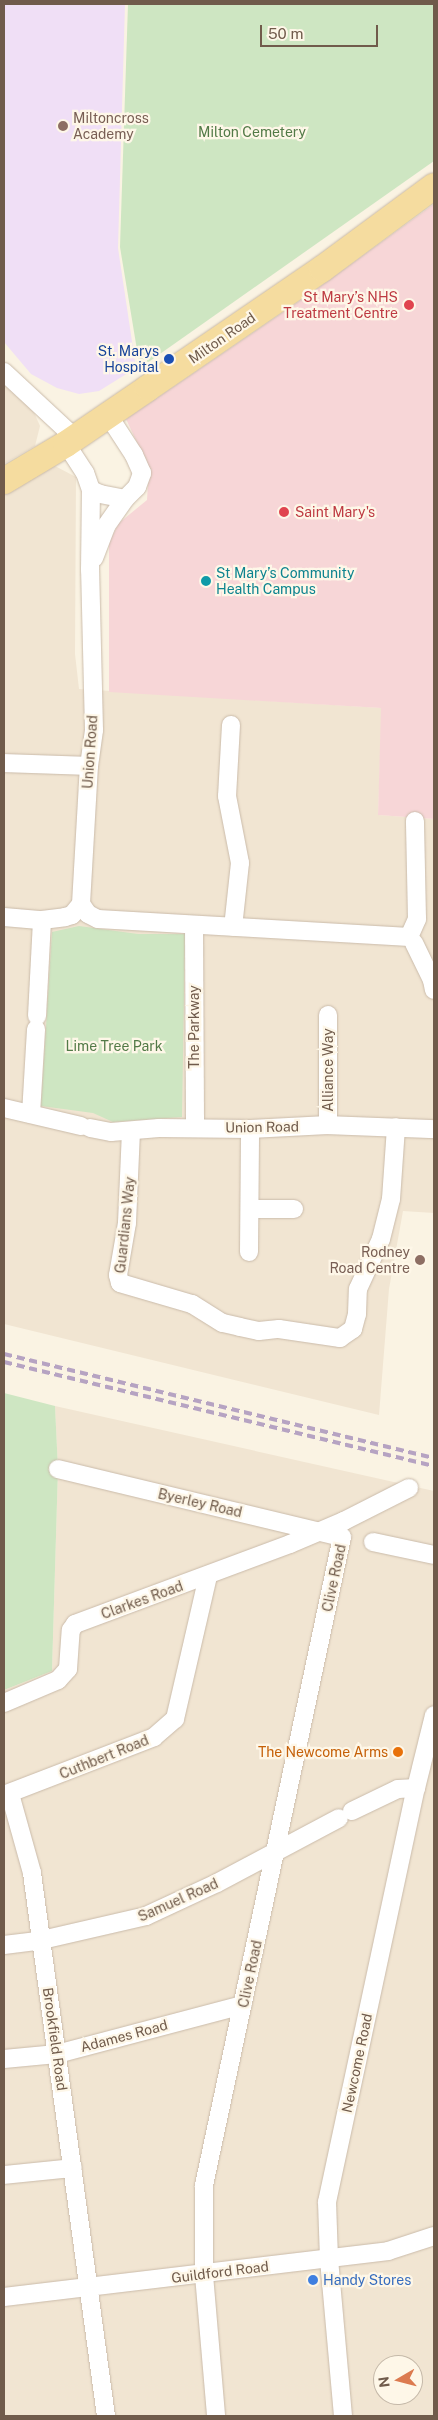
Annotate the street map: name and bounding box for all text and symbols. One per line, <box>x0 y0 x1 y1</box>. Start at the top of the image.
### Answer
scale bar <box>263 15 380 47</box>
text: 50 m <box>268 25 303 42</box>
place label: Miltoncross Academy <box>73 110 149 142</box>
marker: Miltoncross Academy <box>57 120 69 132</box>
park label: Milton Cemetery <box>198 124 306 140</box>
place label: St Mary’s NHS Treatment Centre <box>283 289 398 322</box>
marker: St Mary’s NHS Treatment Centre <box>402 298 416 312</box>
street label: Milton Road <box>185 309 259 367</box>
place label: St. Marys Hospital <box>98 343 159 376</box>
marker: St. Marys Hospital <box>163 353 175 365</box>
place label: Saint Mary's <box>295 504 375 520</box>
marker: Saint Mary's <box>277 505 291 519</box>
place label: St Mary’s Community Health Campus <box>216 565 355 598</box>
marker: St Mary’s Community Health Campus <box>200 575 212 587</box>
street label: Union Road <box>79 715 101 789</box>
street label: The Parkway <box>186 985 202 1069</box>
street label: Alliance Way <box>320 1028 336 1112</box>
park label: Lime Tree Park <box>65 1038 163 1054</box>
street label: Union Road <box>225 1118 299 1136</box>
street label: Guardians Way <box>112 1176 138 1274</box>
place label: Rodney Road Centre <box>329 1244 410 1276</box>
marker: Rodney Road Centre <box>414 1254 426 1266</box>
street label: Byerley Road <box>156 1485 244 1521</box>
street label: Clive Road <box>319 1543 349 1613</box>
street label: Clarkes Road <box>99 1577 185 1623</box>
street label: Cuthbert Road <box>57 1731 151 1783</box>
place label: The Newcome Arms <box>258 1744 388 1760</box>
marker: The Newcome Arms <box>392 1746 404 1758</box>
street label: Samuel Road <box>135 1875 221 1925</box>
street label: Clive Road <box>235 1939 265 2009</box>
street label: Brookfield Road <box>39 1986 71 2092</box>
street label: Newcome Road <box>338 2012 376 2114</box>
street label: Adames Road <box>79 2016 169 2056</box>
street label: Guildford Road <box>170 2258 270 2286</box>
place label: Handy Stores <box>323 2272 411 2288</box>
marker: Handy Stores <box>307 2274 319 2286</box>
north arrow <box>373 2355 423 2405</box>
text: N <box>375 2375 393 2388</box>

